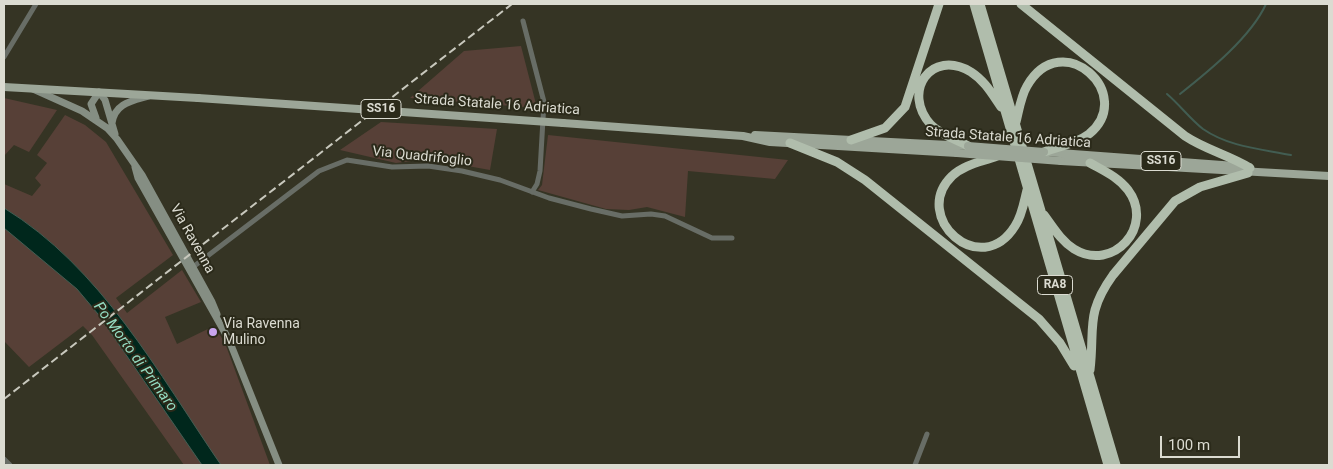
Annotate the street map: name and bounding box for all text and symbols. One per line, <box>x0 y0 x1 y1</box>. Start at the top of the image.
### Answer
street label: Strada Statale 16 Adriatica <box>414 91 580 119</box>
road number: SS16 <box>361 100 401 118</box>
street label: Strada Statale 16 Adriatica <box>925 124 1091 152</box>
street label: Via Quadrifoglio <box>371 143 473 171</box>
road number: SS16 <box>1141 152 1181 170</box>
street label: Via Ravenna <box>166 201 218 277</box>
road number: RA8 <box>1038 276 1072 294</box>
water label: Po Morto di Primaro <box>89 299 181 415</box>
place label: Via Ravenna Mulino <box>223 316 300 348</box>
marker: Via Ravenna Mulino <box>207 326 219 338</box>
scale bar <box>1163 426 1243 458</box>
text: 100 m <box>1168 436 1210 454</box>

